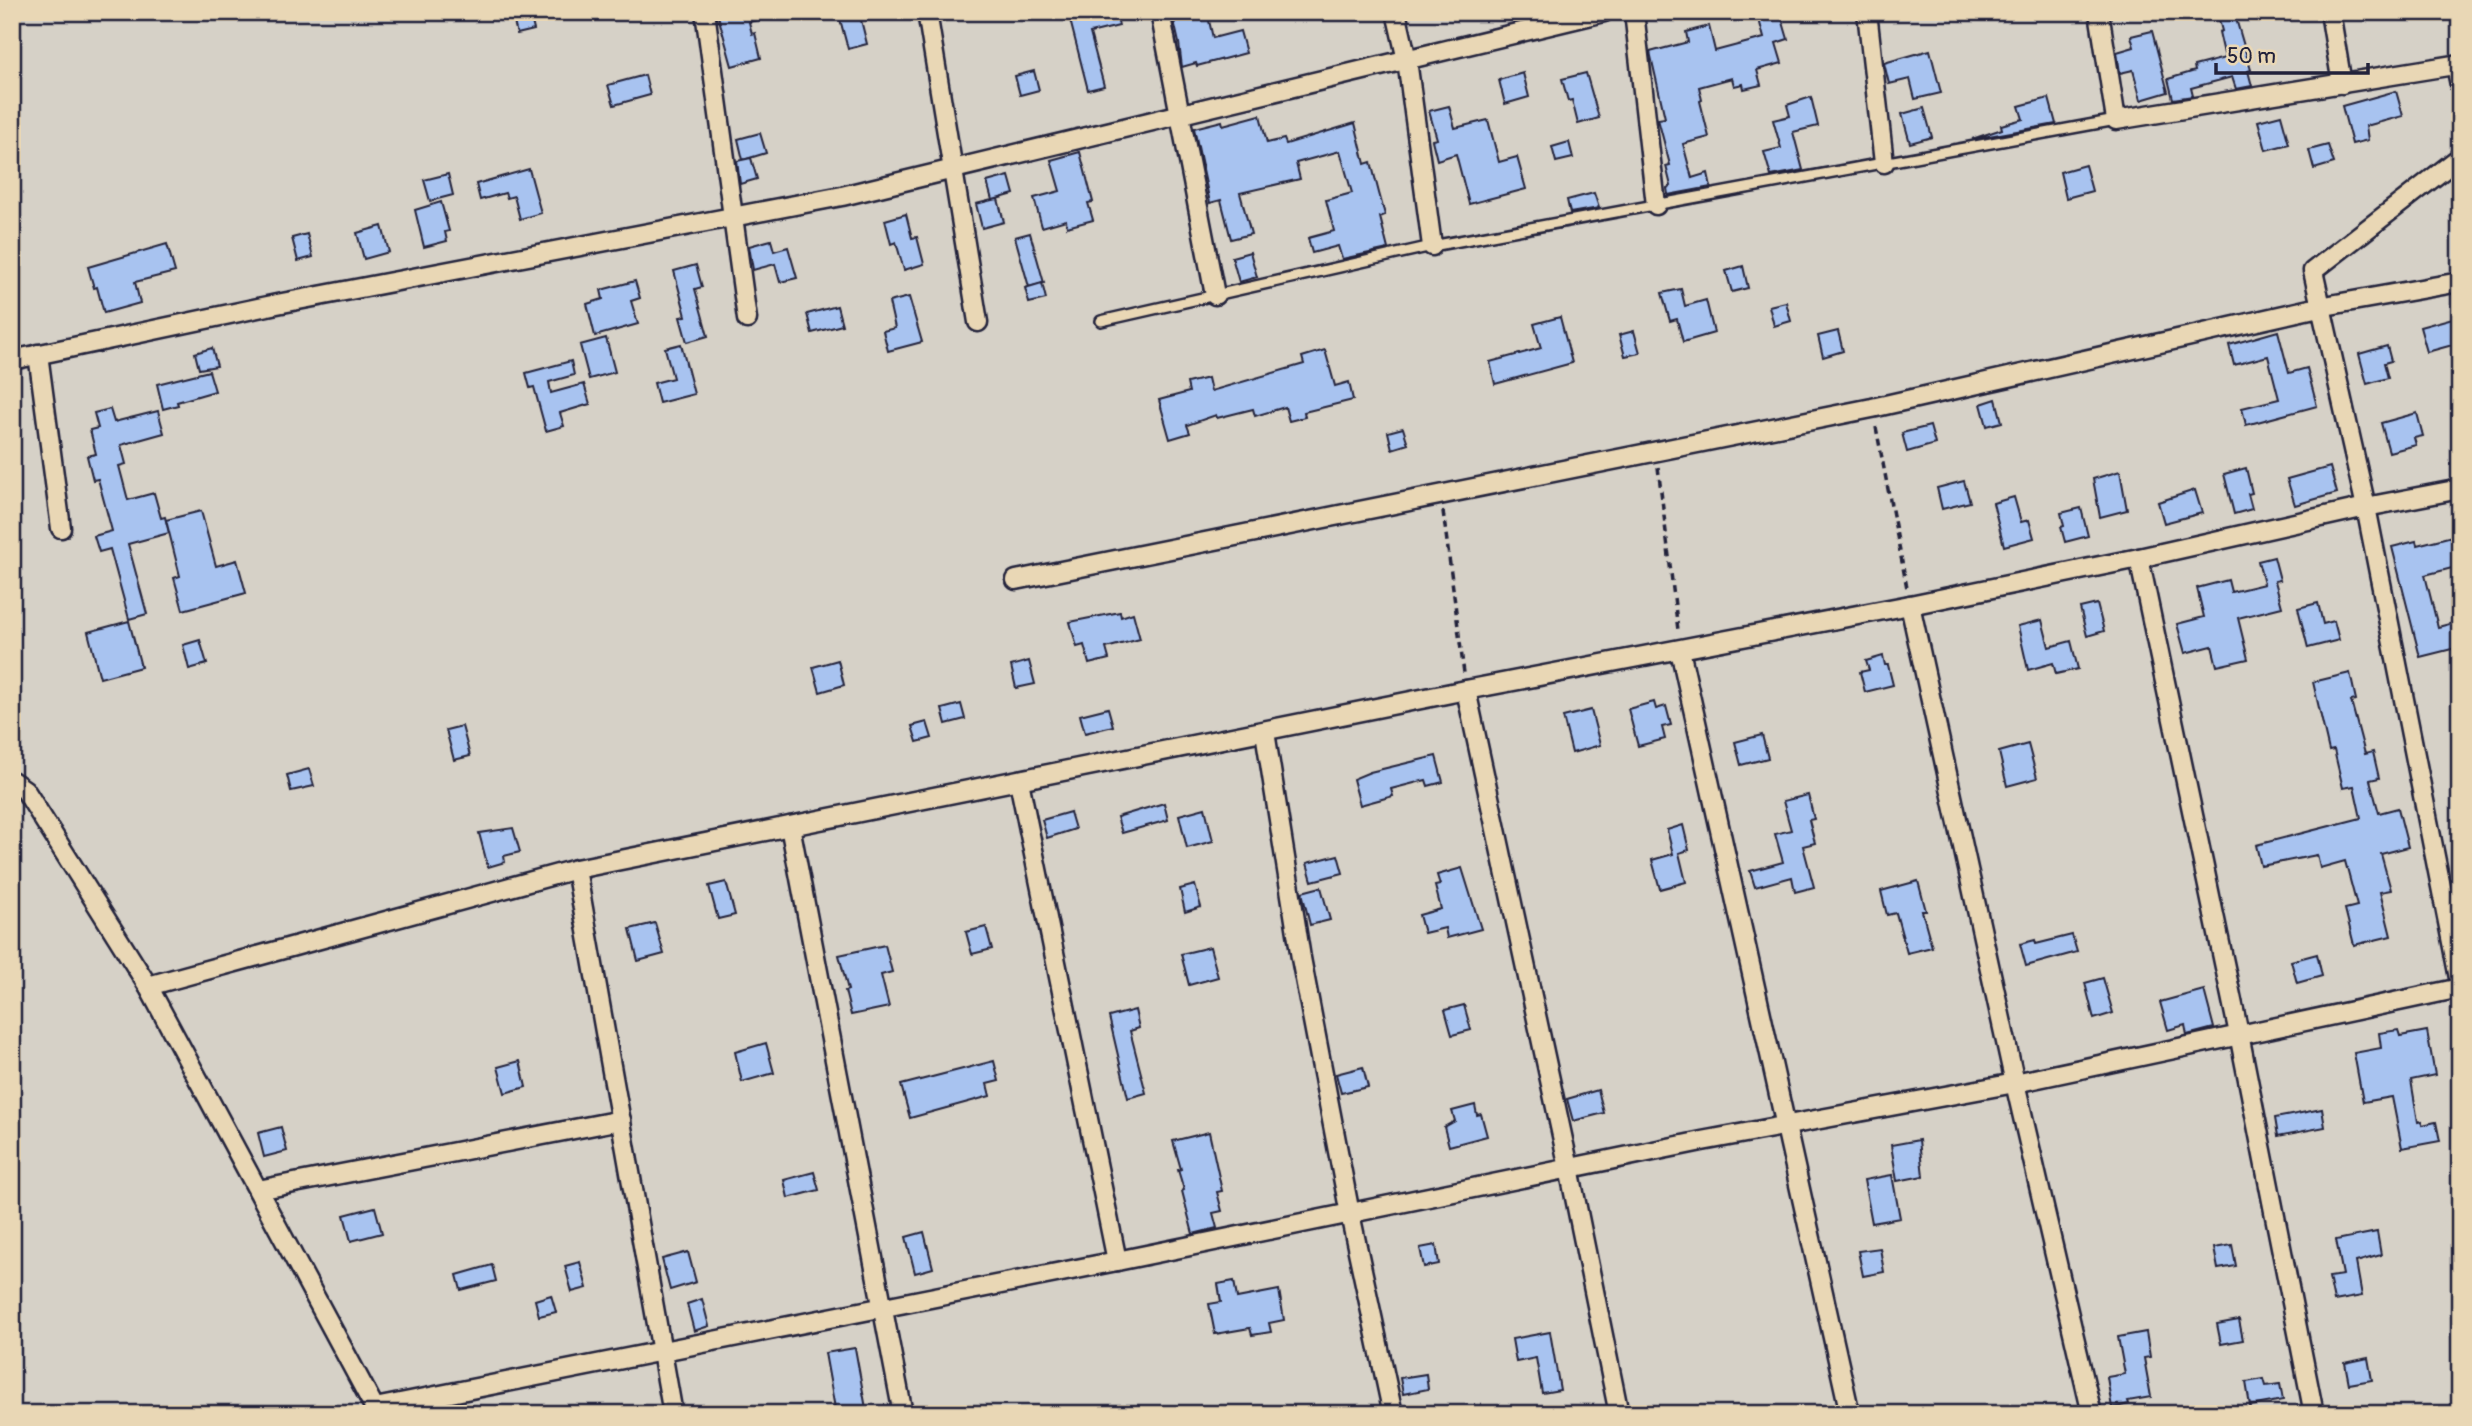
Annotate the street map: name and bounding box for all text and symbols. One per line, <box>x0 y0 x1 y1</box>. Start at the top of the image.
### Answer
scale bar <box>2216 32 2369 76</box>
text: 50 m <box>2227 43 2276 70</box>

